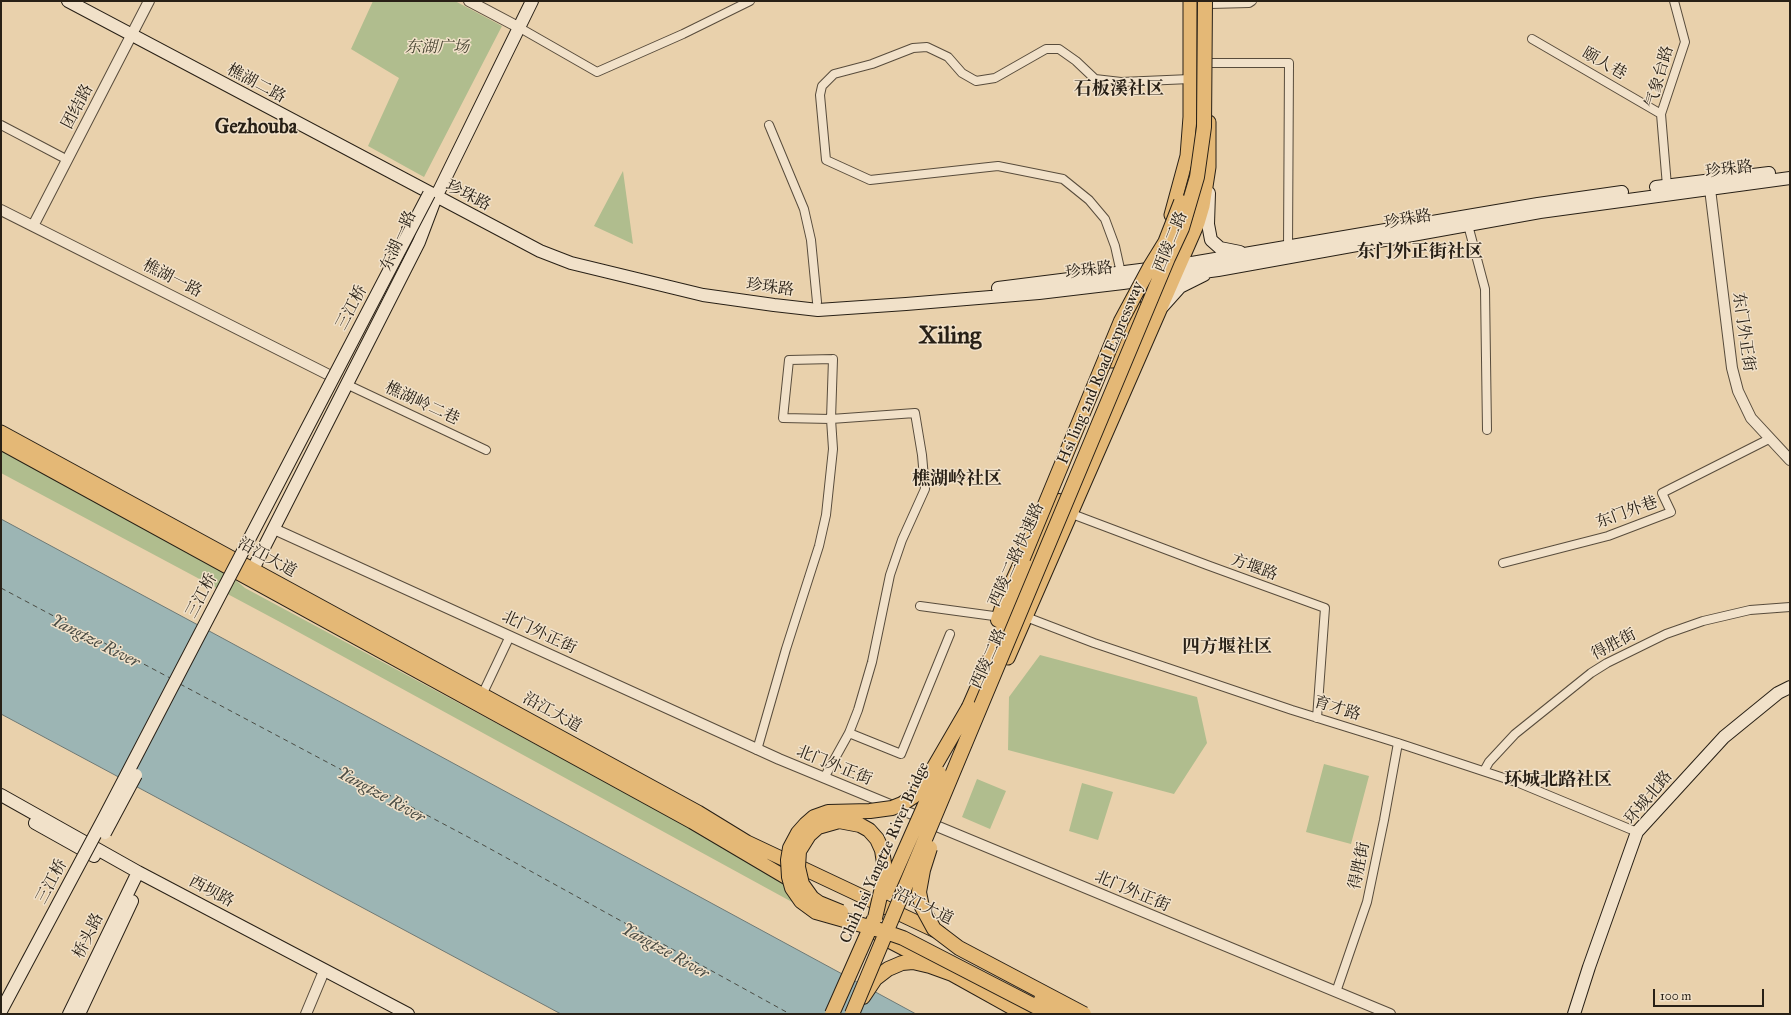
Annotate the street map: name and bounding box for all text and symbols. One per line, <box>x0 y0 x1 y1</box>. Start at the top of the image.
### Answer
park label: 东湖广场 <box>405 38 469 58</box>
street label: 颐人巷 <box>1578 44 1630 84</box>
street label: 气象台路 <box>1642 44 1678 110</box>
street label: 樵湖二路 <box>223 61 289 107</box>
district label: 石板溪社区 <box>1074 79 1164 101</box>
street label: 团结路 <box>58 81 98 133</box>
district label: Gezhouba <box>215 116 297 140</box>
street label: 珍珠路 <box>1704 158 1754 182</box>
street label: 珍珠路 <box>442 177 494 215</box>
street label: 珍珠路 <box>1383 206 1433 234</box>
street label: 东湖一路 <box>377 208 421 274</box>
street label: 西陵二路 <box>1150 209 1192 275</box>
district label: 东门外正街社区 <box>1357 242 1483 264</box>
street label: 樵湖一路 <box>139 256 205 302</box>
street label: 珍珠路 <box>1064 259 1114 283</box>
street label: 珍珠路 <box>745 276 795 300</box>
street label: Hsi ling 2nd Road Expressway <box>1054 279 1148 467</box>
street label: 三江桥 <box>332 282 372 334</box>
street label: 东门外正街 <box>1728 291 1758 373</box>
district label: Xiling <box>919 323 981 351</box>
street label: 樵湖岭二巷 <box>382 378 462 430</box>
district label: 樵湖岭社区 <box>912 469 1002 491</box>
street label: 东门外巷 <box>1594 493 1660 533</box>
street label: 西陵二路快速路 <box>985 500 1049 610</box>
street label: 沿江大道 <box>234 534 300 582</box>
street label: 方堰路 <box>1228 551 1280 585</box>
street label: 三江桥 <box>182 570 222 622</box>
street label: 北门外正街 <box>499 607 579 659</box>
water label: Yangtze River <box>47 611 143 673</box>
street label: 得胜街 <box>1588 625 1640 665</box>
street label: 西陵二路 <box>967 626 1011 692</box>
district label: 四方堰社区 <box>1182 637 1272 659</box>
street label: 沿江大道 <box>519 689 585 737</box>
street label: 育才路 <box>1311 693 1363 725</box>
street label: 北门外正街 <box>793 742 875 790</box>
street label: Chih hsi Yangtze River Bridge <box>836 759 934 947</box>
water label: Yangtze River <box>334 764 428 828</box>
street label: 环城北路 <box>1621 767 1677 829</box>
district label: 环城北路社区 <box>1504 770 1612 792</box>
street label: 得胜街 <box>1346 841 1374 891</box>
street label: 三江桥 <box>32 856 72 908</box>
street label: 北门外正街 <box>1091 868 1173 916</box>
street label: 西坝路 <box>185 872 237 912</box>
street label: 沿江大道 <box>890 884 956 930</box>
street label: 桥头路 <box>70 910 108 962</box>
water label: Yangtze River <box>618 920 712 984</box>
scale bar <box>1655 981 1766 1007</box>
text: 100 m <box>1660 989 1691 1003</box>

